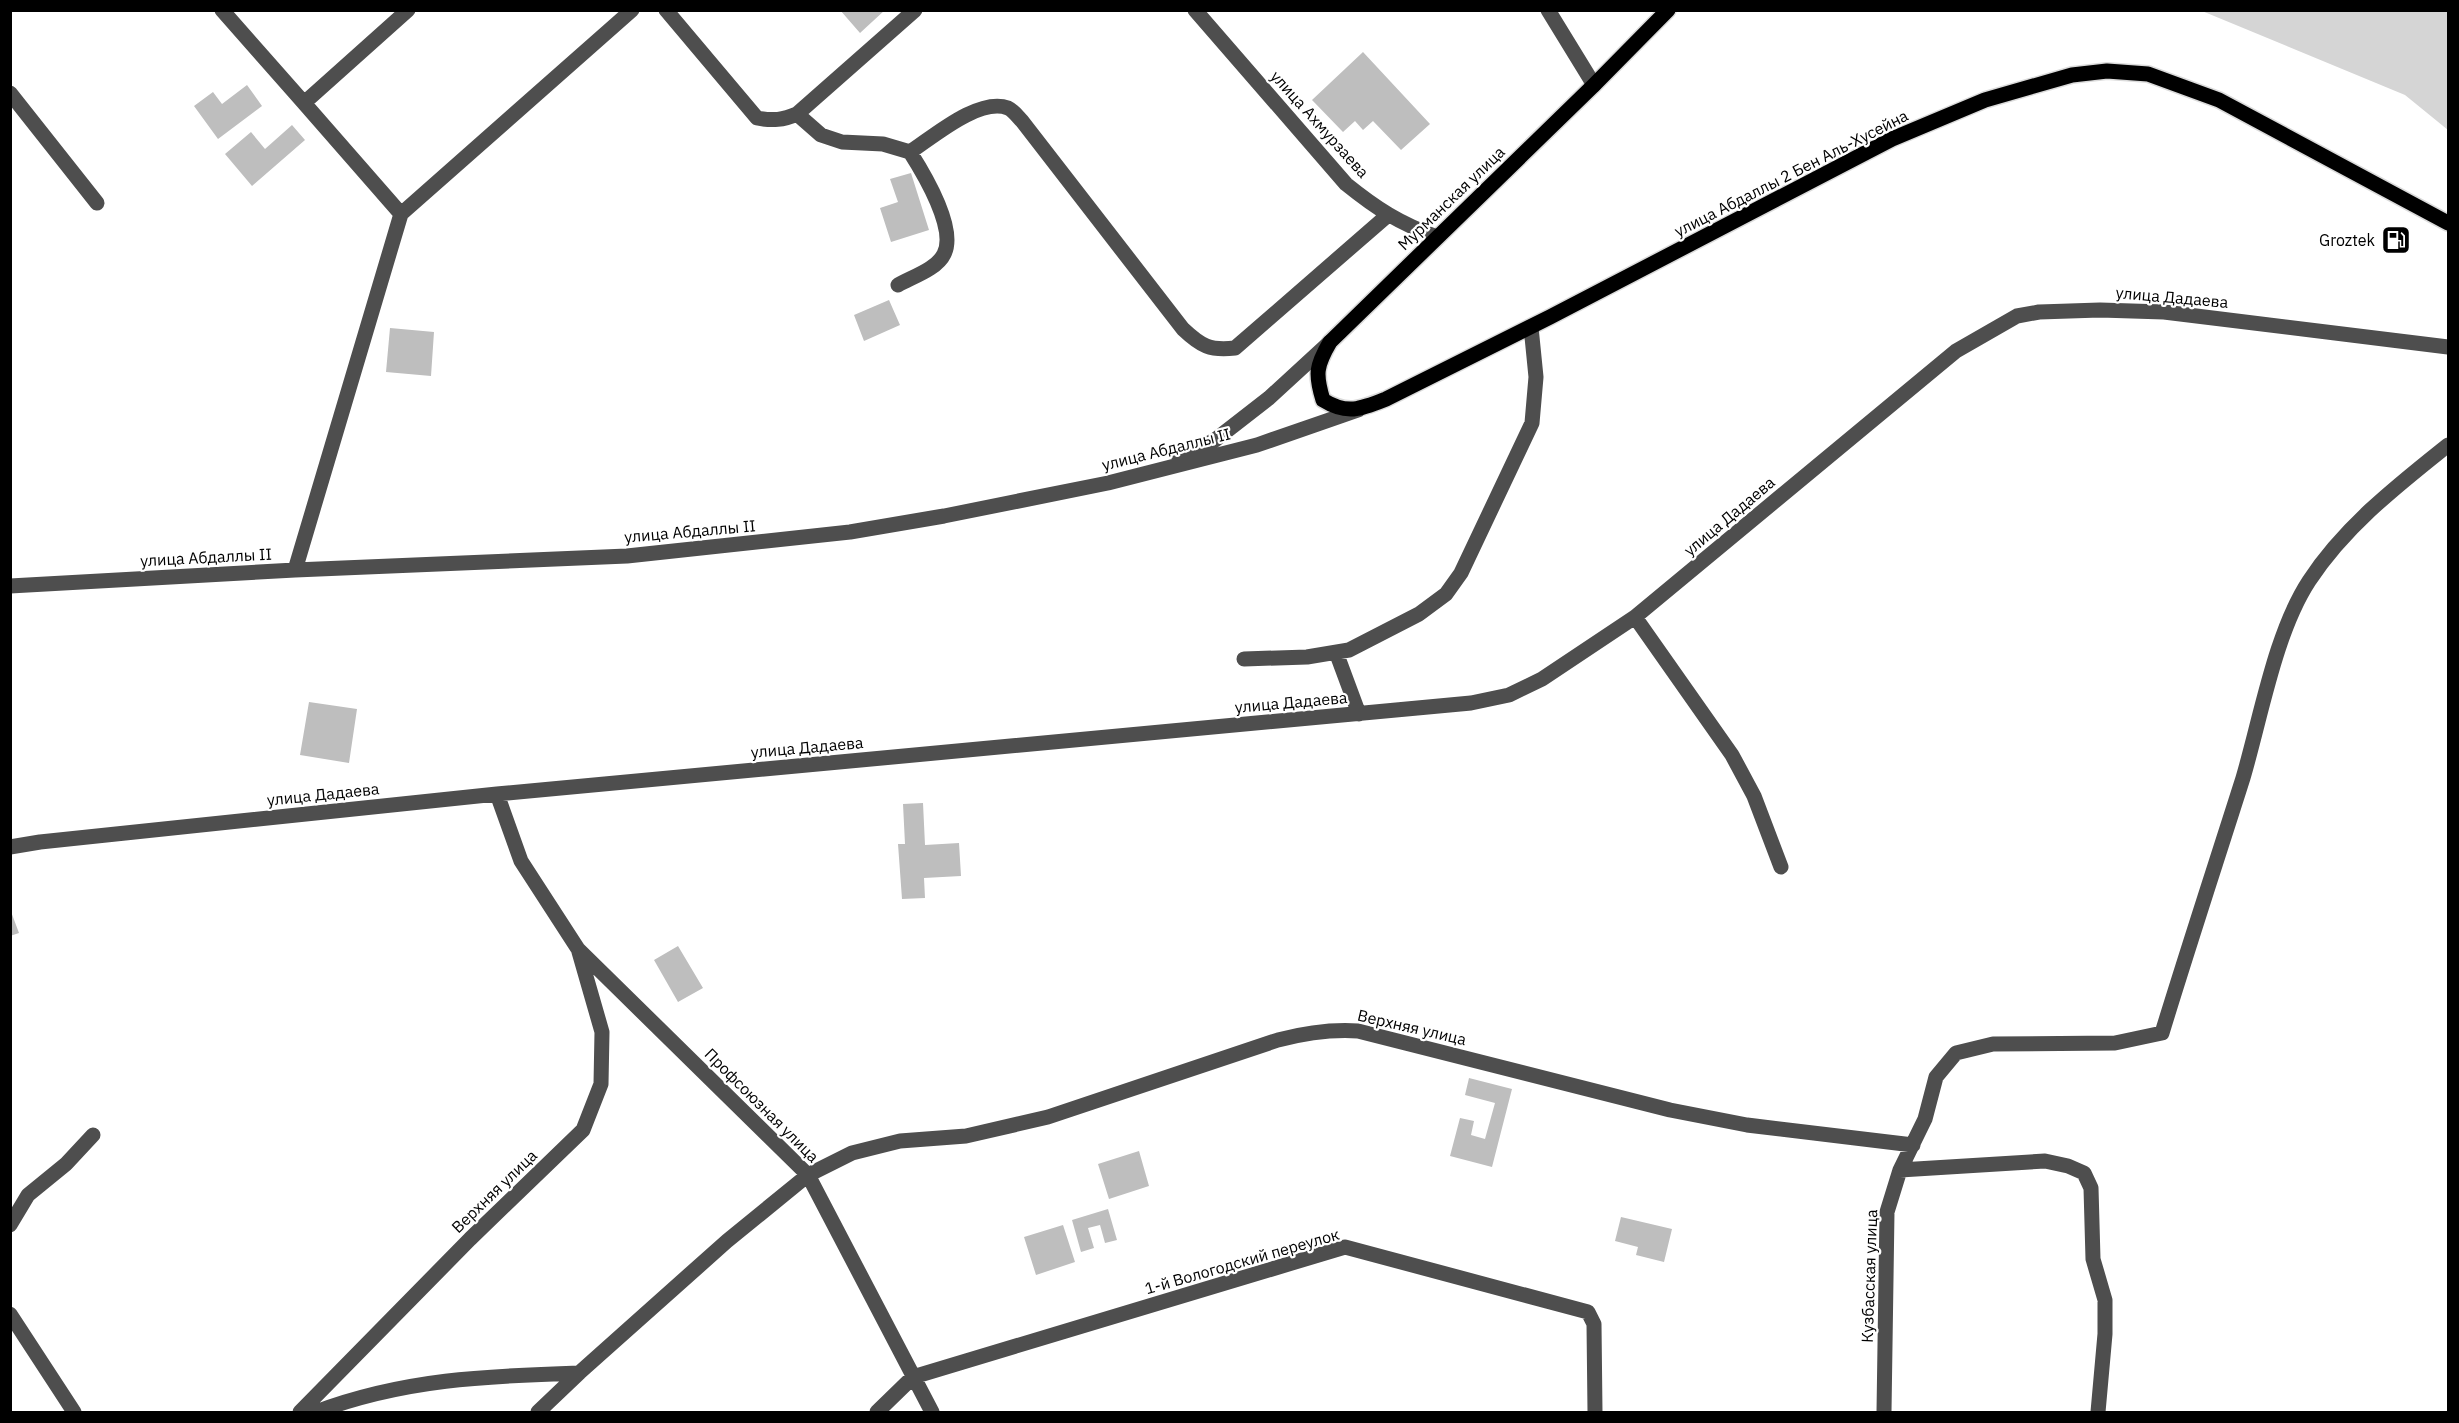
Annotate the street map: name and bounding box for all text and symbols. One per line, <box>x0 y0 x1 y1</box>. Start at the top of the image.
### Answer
street label: улица Ахмурзаева <box>1267 66 1374 182</box>
street label: улица Абдаллы 2 Бен Аль-Хусейна <box>1671 105 1912 241</box>
street label: Мурманская улица <box>1393 141 1509 254</box>
fuel station icon: Groztek <box>2380 224 2412 256</box>
place label: Groztek <box>2319 230 2376 250</box>
street label: улица Дадаева <box>2115 282 2230 312</box>
street label: улица Абдаллы II <box>1100 423 1232 475</box>
street label: улица Дадаева <box>1679 472 1779 560</box>
street label: улица Абдаллы II <box>623 515 757 547</box>
street label: улица Абдаллы II <box>140 544 272 570</box>
street label: улица Дадаева <box>1234 687 1349 717</box>
street label: улица Дадаева <box>750 732 865 762</box>
street label: улица Дадаева <box>266 778 381 810</box>
street label: Верхняя улица <box>1356 1005 1469 1049</box>
street label: Профсоюзная улица <box>701 1044 824 1167</box>
street label: Верхняя улица <box>447 1145 541 1237</box>
street label: Кузбасская улица <box>1857 1208 1881 1343</box>
street label: 1-й Вологодский переулок <box>1142 1224 1342 1298</box>

